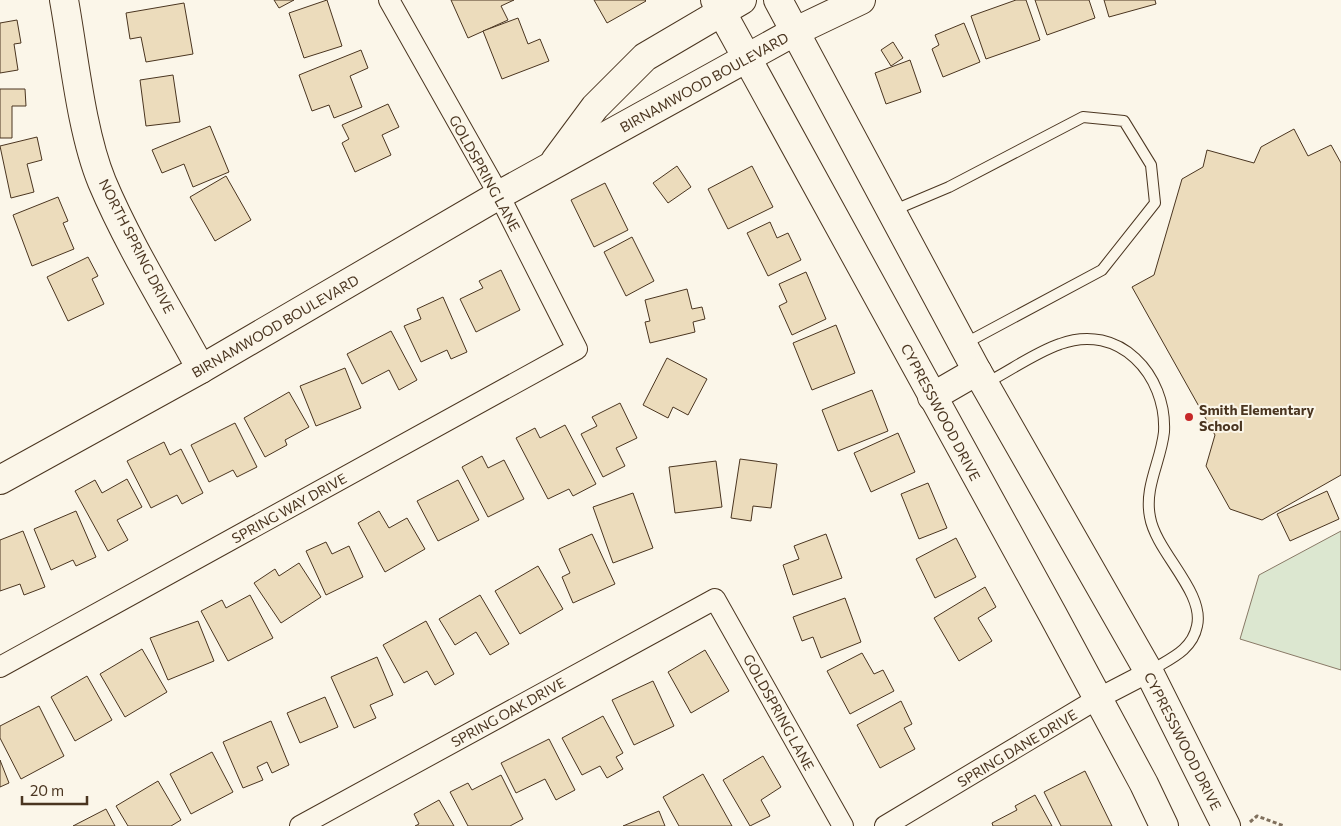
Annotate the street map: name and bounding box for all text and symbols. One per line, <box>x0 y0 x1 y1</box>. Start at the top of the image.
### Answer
street label: BIRNAMWOOD BOULEVARD <box>617 28 791 136</box>
street label: GOLDSPRING LANE <box>446 112 524 234</box>
street label: NORTH SPRING DRIVE <box>96 176 178 316</box>
street label: BIRNAMWOOD BOULEVARD <box>188 271 362 381</box>
street label: CYPRESSWOOD DRIVE <box>898 341 984 483</box>
place label: Smith Elementary School <box>1199 401 1314 434</box>
marker: Smith Elementary School <box>1183 411 1195 423</box>
street label: SPRING WAY DRIVE <box>229 469 349 547</box>
street label: GOLDSPRING LANE <box>740 651 818 773</box>
street label: CYPRESSWOOD DRIVE <box>1141 669 1225 813</box>
street label: SPRING OAK DRIVE <box>448 674 568 750</box>
street label: SPRING DANE DRIVE <box>954 706 1080 790</box>
scale bar <box>22 774 88 806</box>
text: 20 m <box>30 781 64 799</box>

